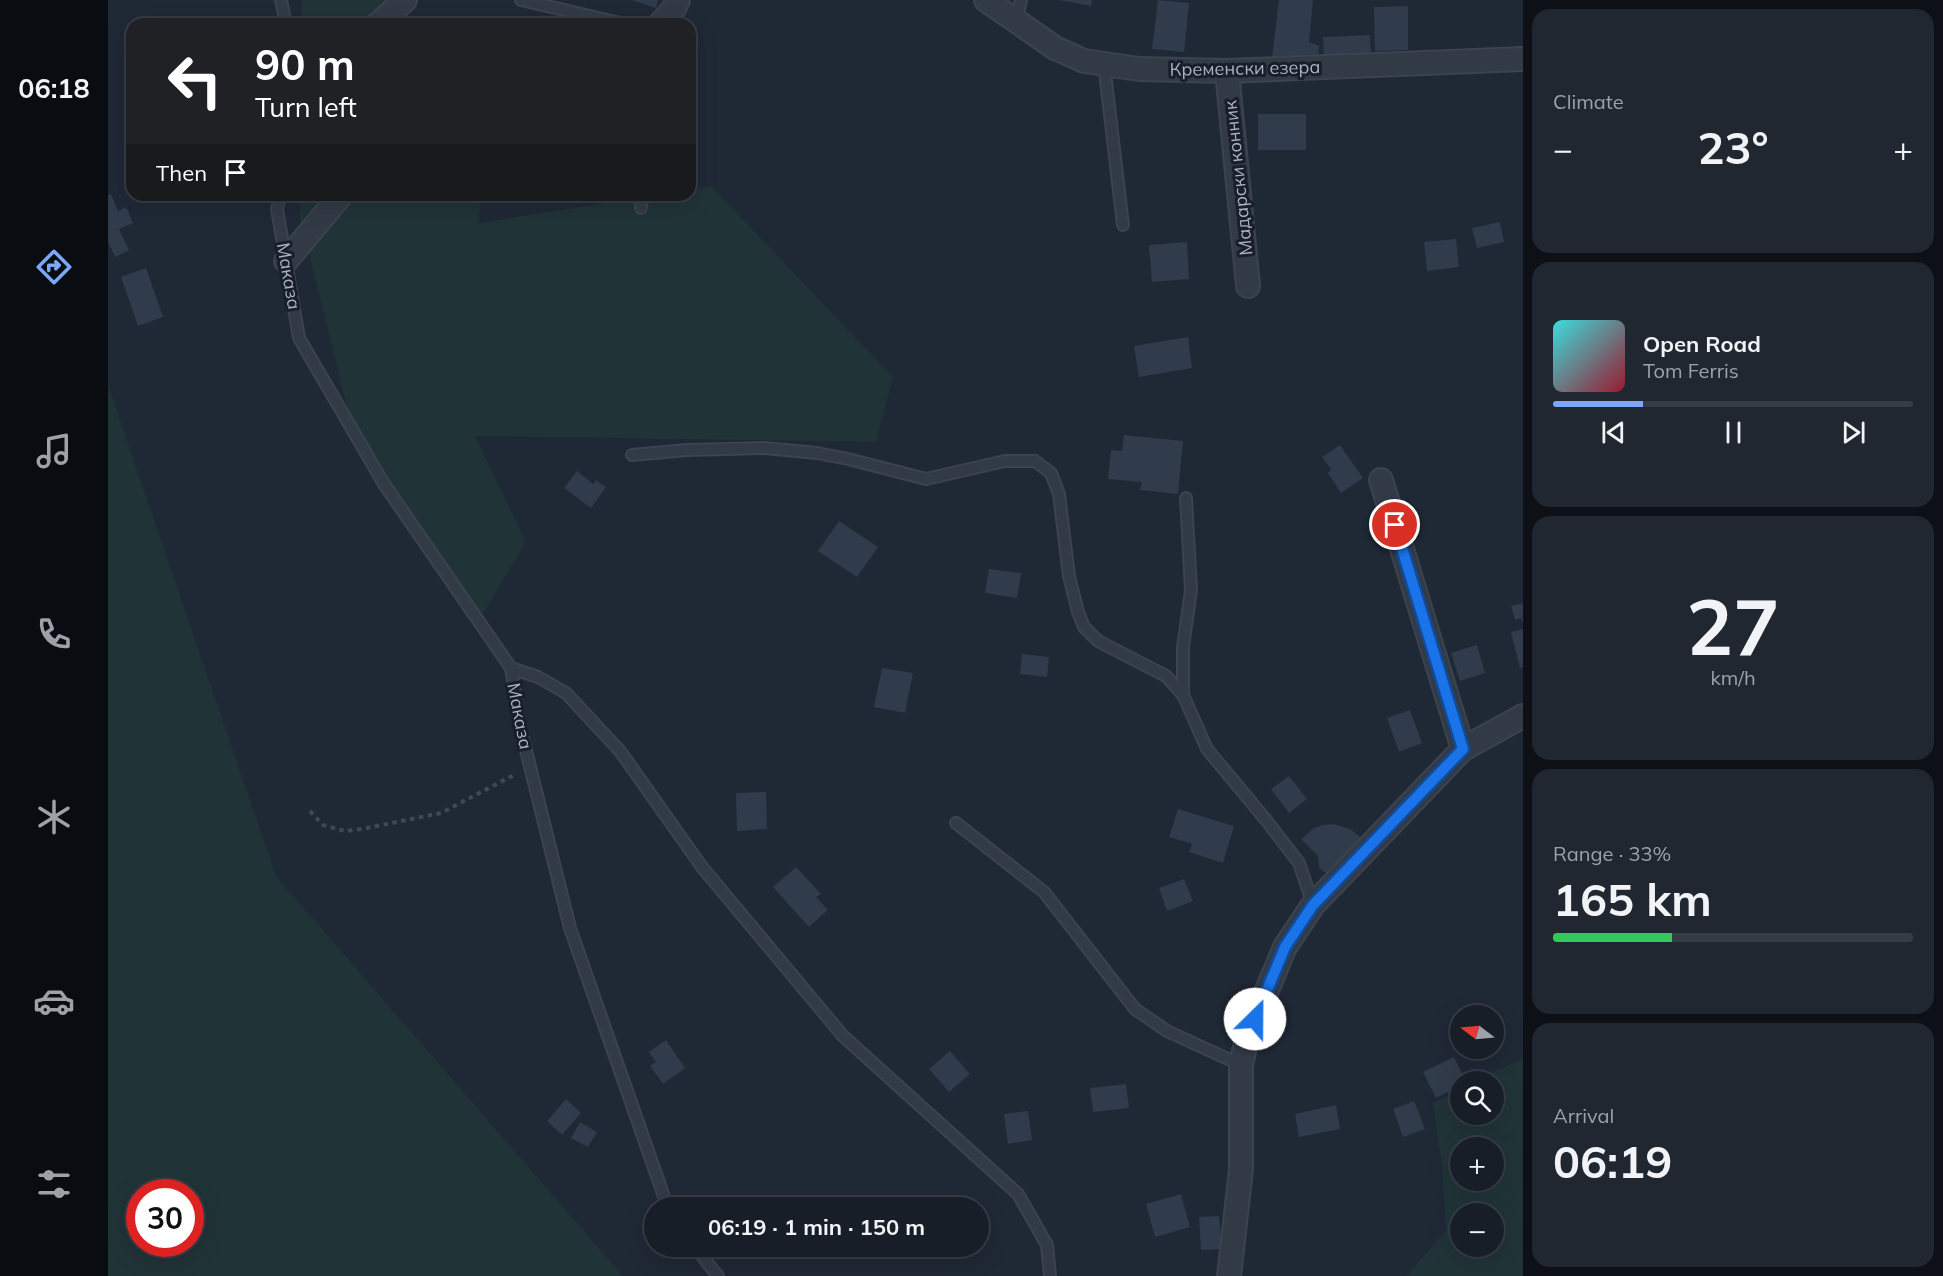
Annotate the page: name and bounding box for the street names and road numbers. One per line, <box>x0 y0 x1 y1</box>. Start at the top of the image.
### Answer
street label: Кременски езера <box>1169 55 1321 81</box>
street label: Мадарски конник <box>1218 99 1258 257</box>
street label: Маказа <box>272 241 306 311</box>
street label: Маказа <box>502 681 538 751</box>

